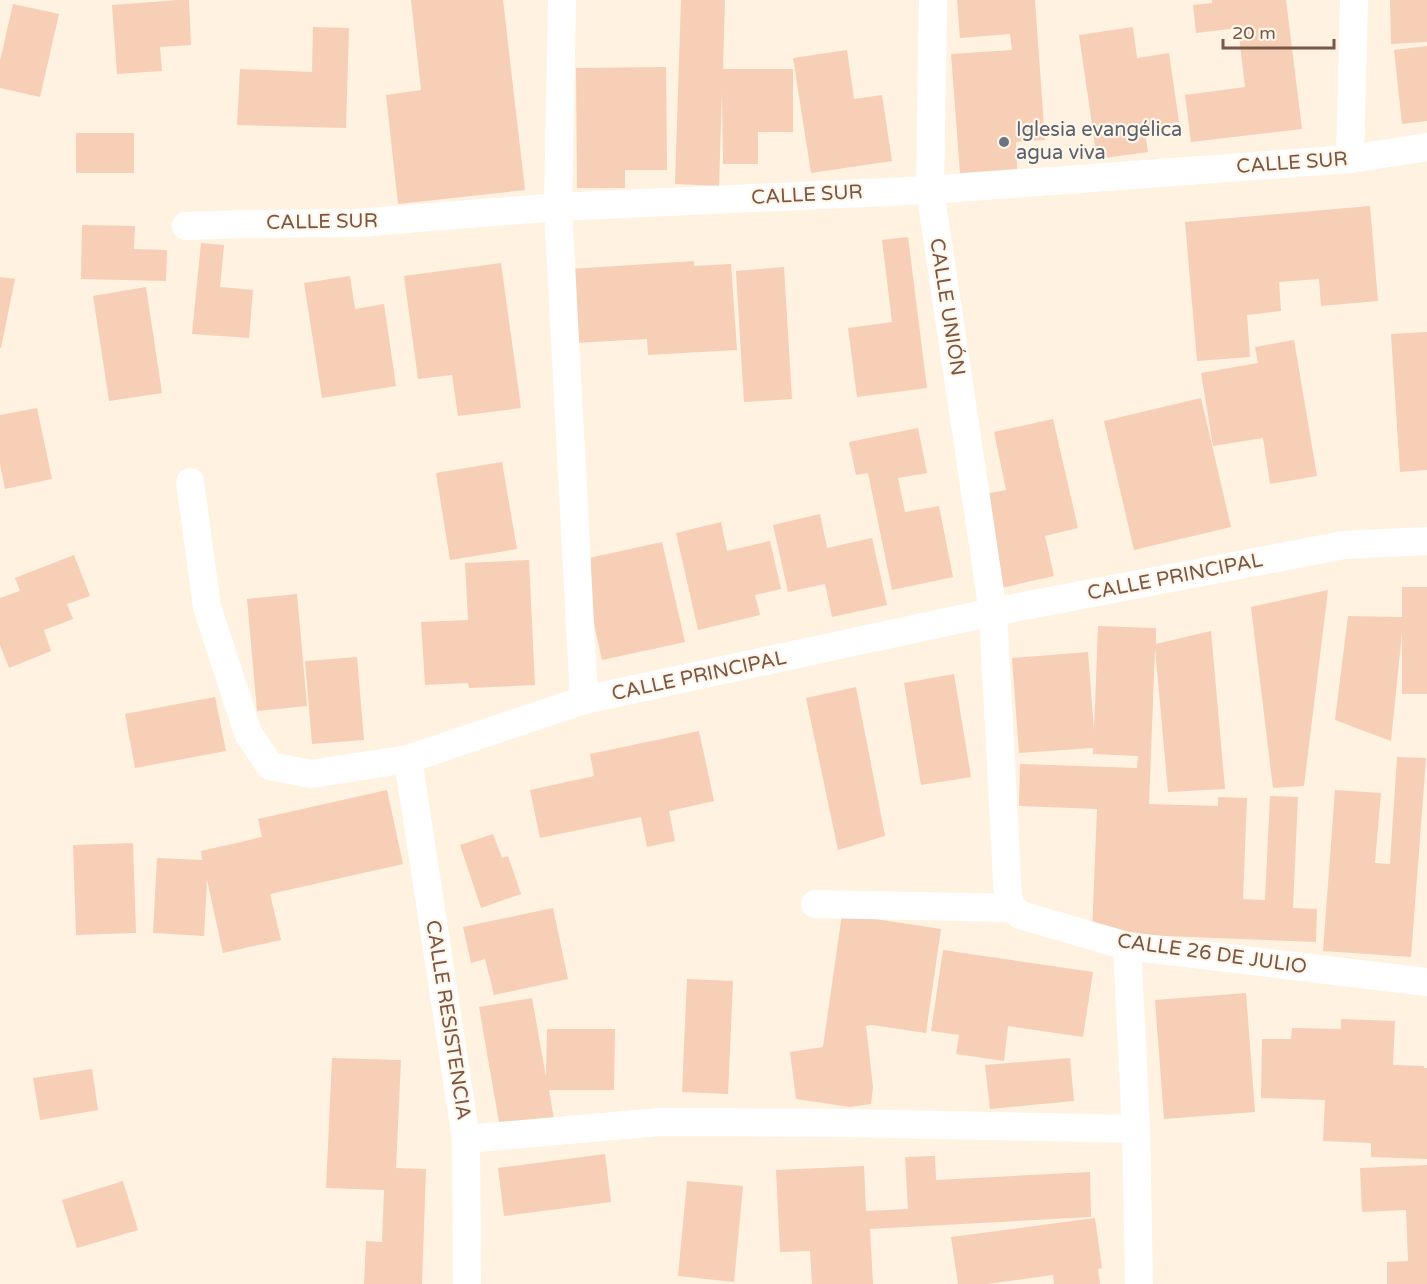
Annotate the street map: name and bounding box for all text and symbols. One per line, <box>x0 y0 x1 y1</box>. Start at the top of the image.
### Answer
scale bar <box>1223 12 1334 50</box>
text: 20 m <box>1232 22 1276 44</box>
place label: Iglesia evangélica agua viva <box>1016 118 1182 165</box>
marker: Iglesia evangélica agua viva <box>997 135 1011 149</box>
street label: CALLE SUR <box>1236 147 1348 179</box>
street label: CALLE SUR <box>751 180 863 210</box>
street label: CALLE SUR <box>266 209 378 235</box>
street label: CALLE UNIÓN <box>924 236 971 378</box>
street label: CALLE PRINCIPAL <box>1085 548 1265 606</box>
street label: CALLE PRINCIPAL <box>610 646 789 706</box>
street label: CALLE RESISTENCIA <box>420 918 476 1122</box>
street label: CALLE 26 DE JULIO <box>1116 929 1308 979</box>

